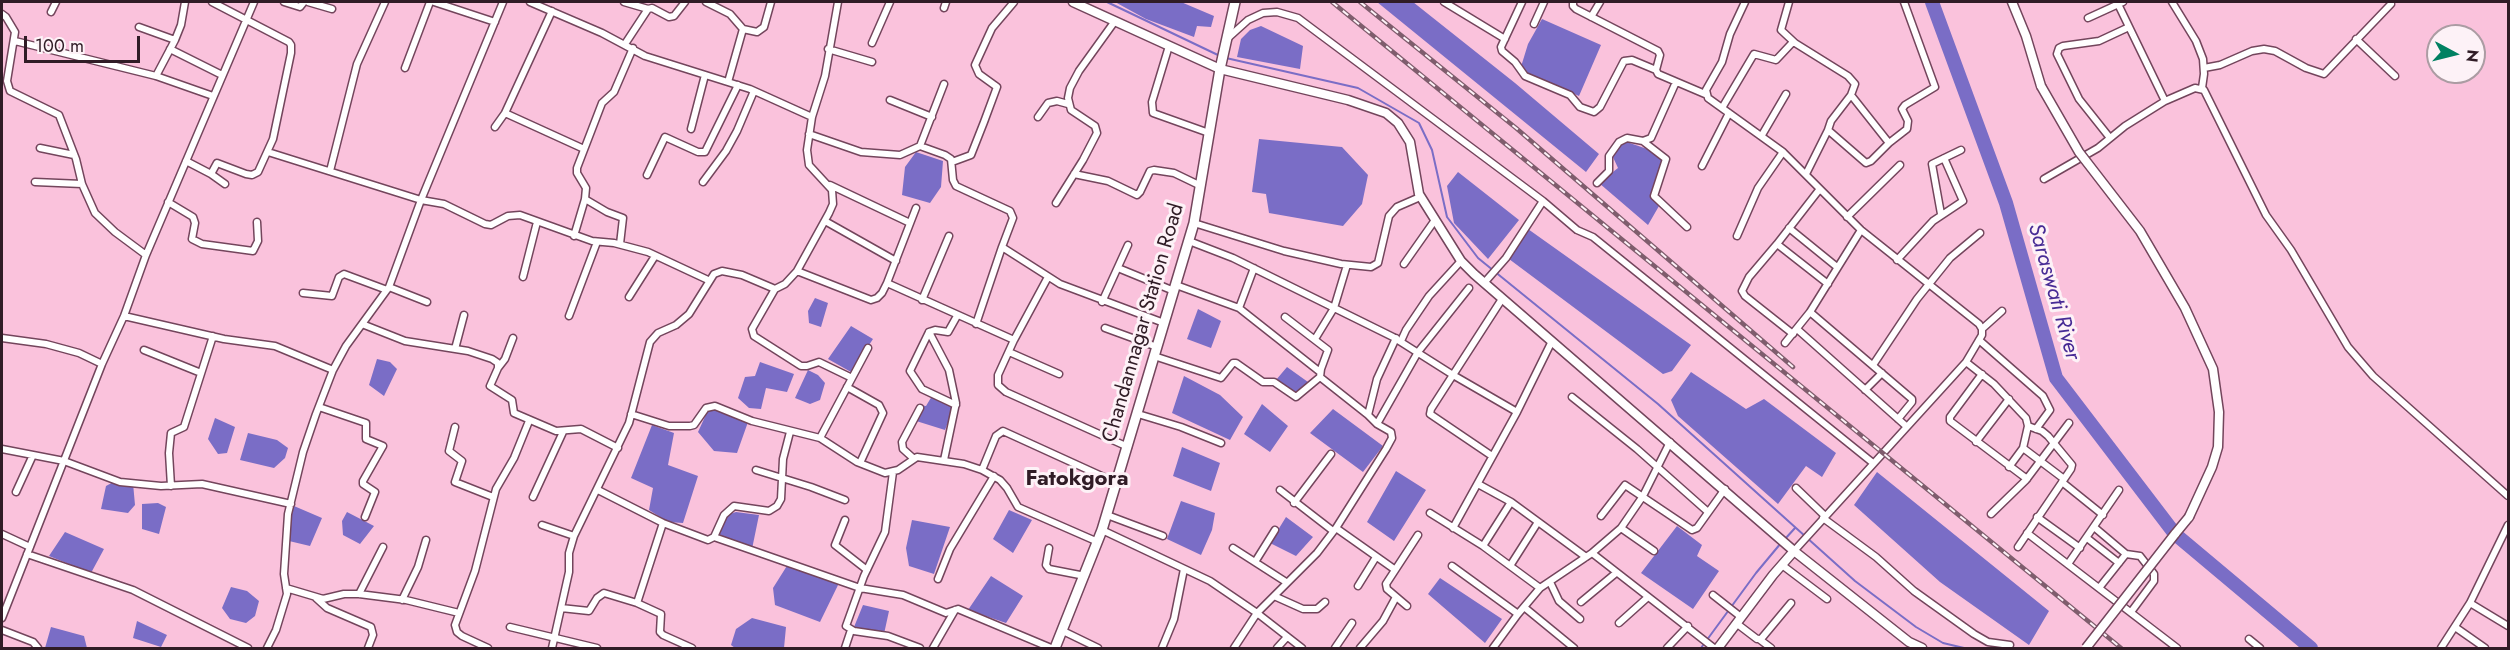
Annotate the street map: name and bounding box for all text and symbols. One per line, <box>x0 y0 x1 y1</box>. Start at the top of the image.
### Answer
scale bar <box>27 24 142 62</box>
north arrow <box>2426 24 2486 84</box>
text: 100 m <box>35 33 84 59</box>
text: N <box>2460 48 2485 64</box>
street label: Chandannagar Station Road <box>1098 201 1190 445</box>
water label: Saraswati River <box>2021 221 2085 363</box>
district label: Fatokgora <box>1025 467 1129 493</box>

